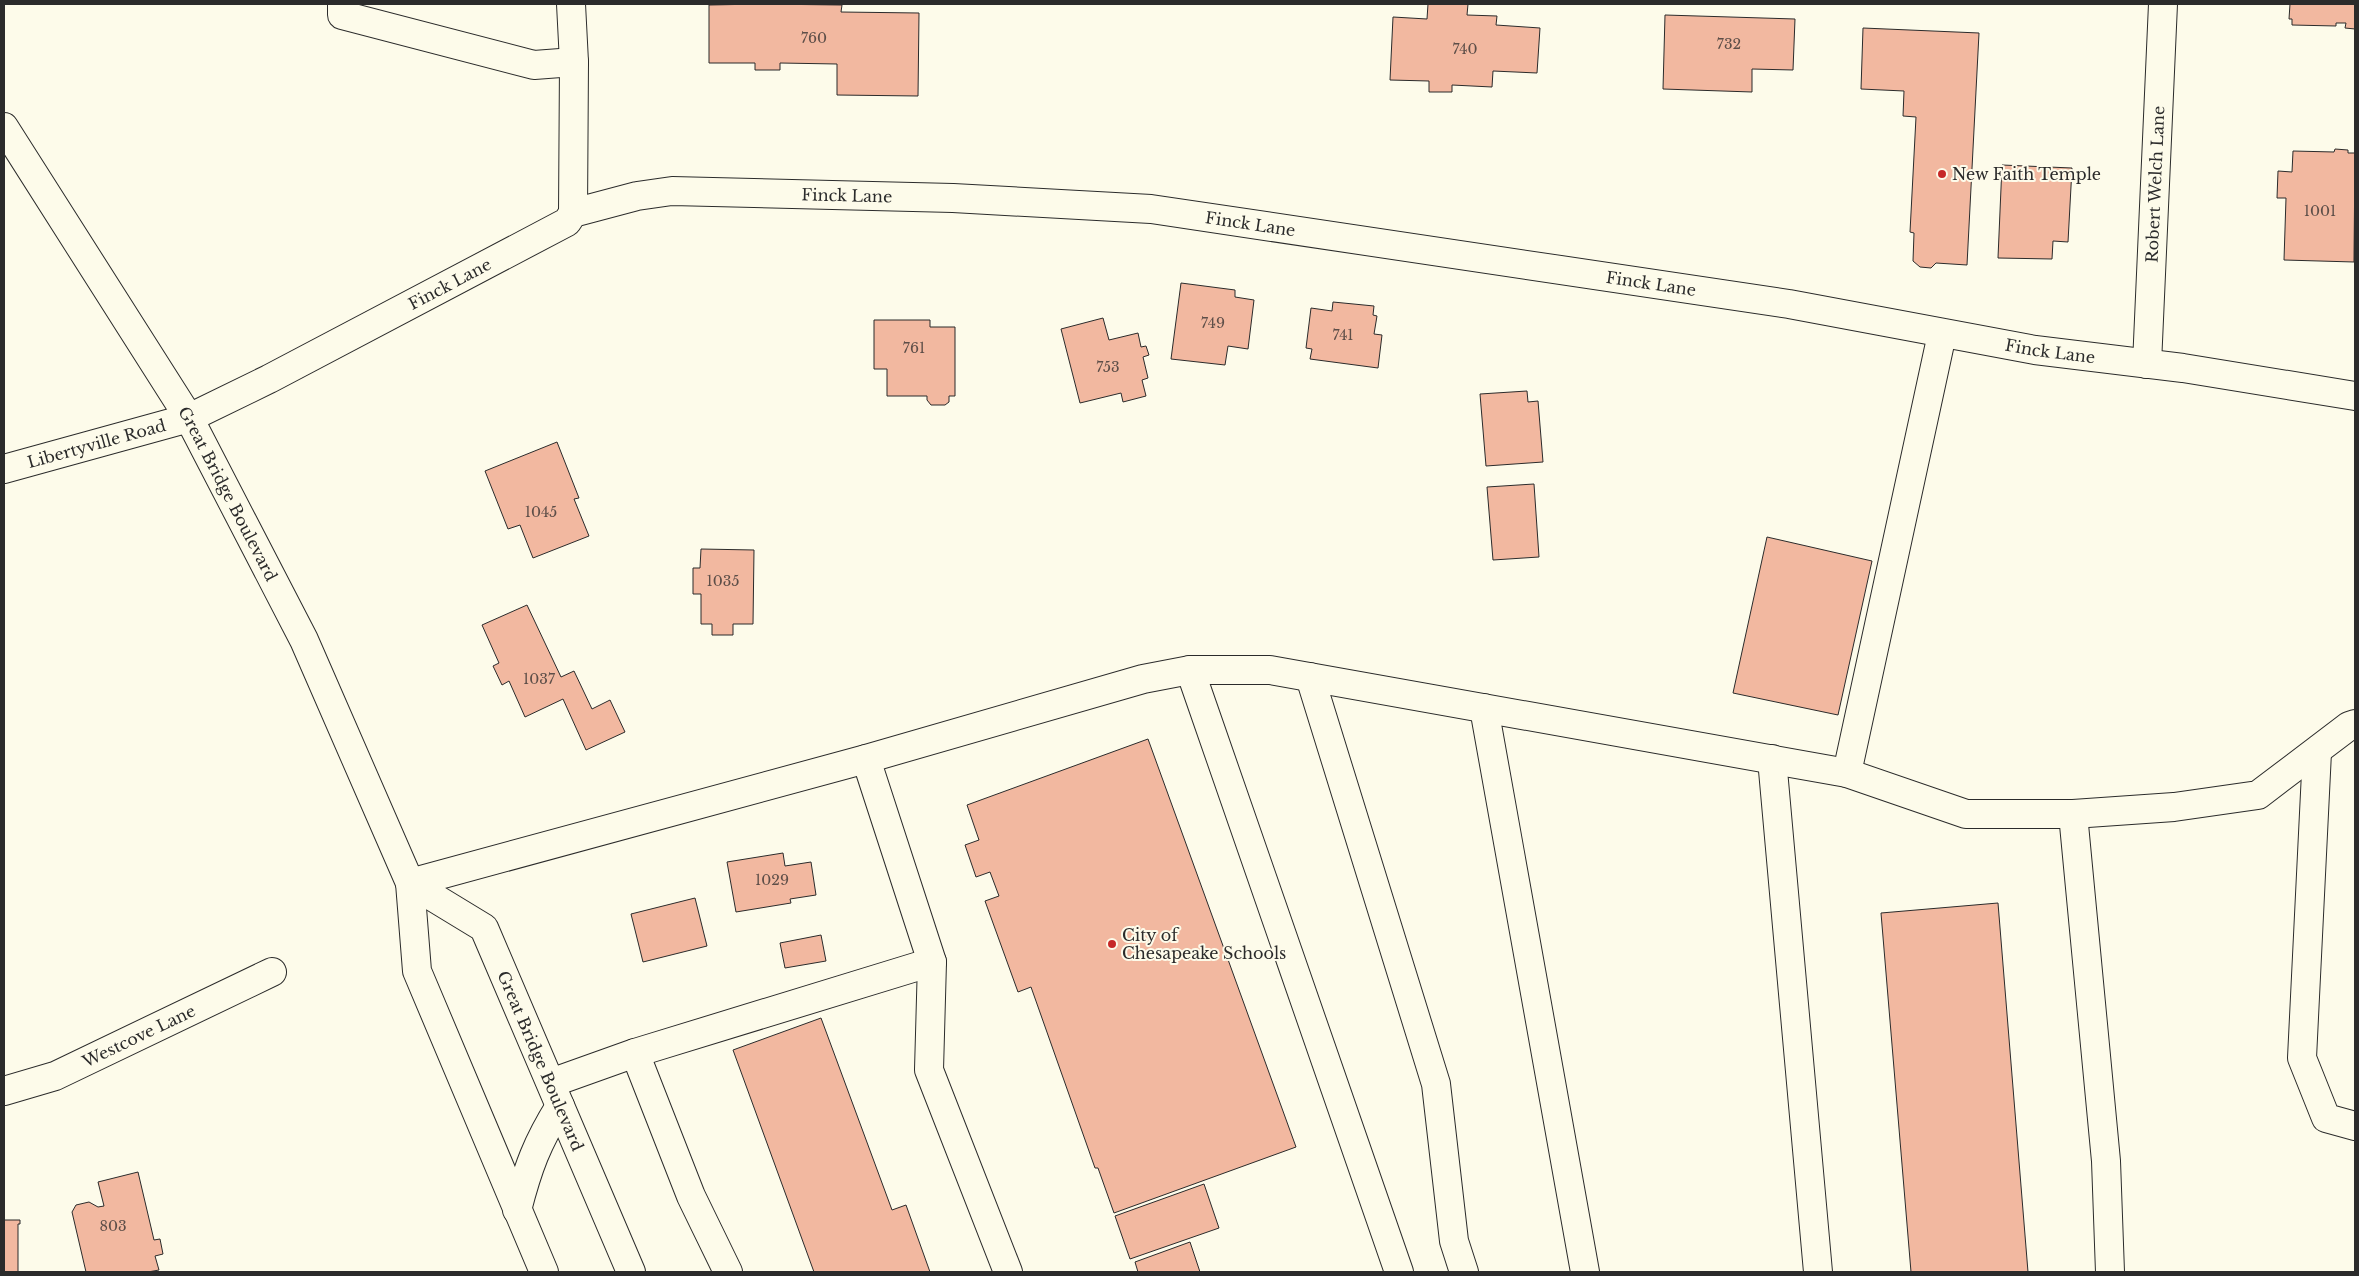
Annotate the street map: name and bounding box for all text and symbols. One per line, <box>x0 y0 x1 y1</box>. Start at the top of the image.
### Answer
house number: 760 <box>801 29 827 47</box>
house number: 732 <box>1717 35 1741 53</box>
house number: 740 <box>1453 40 1477 58</box>
street label: Robert Welch Lane <box>2142 105 2168 263</box>
place label: New Faith Temple <box>1952 164 2101 184</box>
marker: New Faith Temple <box>1936 168 1948 180</box>
street label: Finck Lane <box>801 184 892 206</box>
house number: 1001 <box>2304 202 2336 220</box>
street label: Finck Lane <box>1204 207 1297 240</box>
street label: Finck Lane <box>405 254 494 314</box>
street label: Finck Lane <box>1605 267 1697 300</box>
house number: 749 <box>1201 314 1225 332</box>
house number: 741 <box>1332 326 1354 344</box>
street label: Finck Lane <box>2003 335 2096 367</box>
house number: 761 <box>903 339 925 357</box>
house number: 753 <box>1096 358 1120 376</box>
street label: Great Bridge Boulevard <box>174 403 282 585</box>
street label: Libertyville Road <box>25 415 168 472</box>
house number: 1045 <box>525 503 557 521</box>
house number: 1035 <box>707 572 739 590</box>
house number: 1037 <box>523 670 556 688</box>
house number: 1029 <box>755 871 789 889</box>
place label: City of Chesapeake Schools <box>1122 925 1286 963</box>
marker: City of Chesapeake Schools <box>1106 938 1118 950</box>
street label: Great Bridge Boulevard <box>493 968 588 1154</box>
street label: Westcove Lane <box>78 1000 198 1072</box>
house number: 803 <box>99 1217 127 1235</box>

